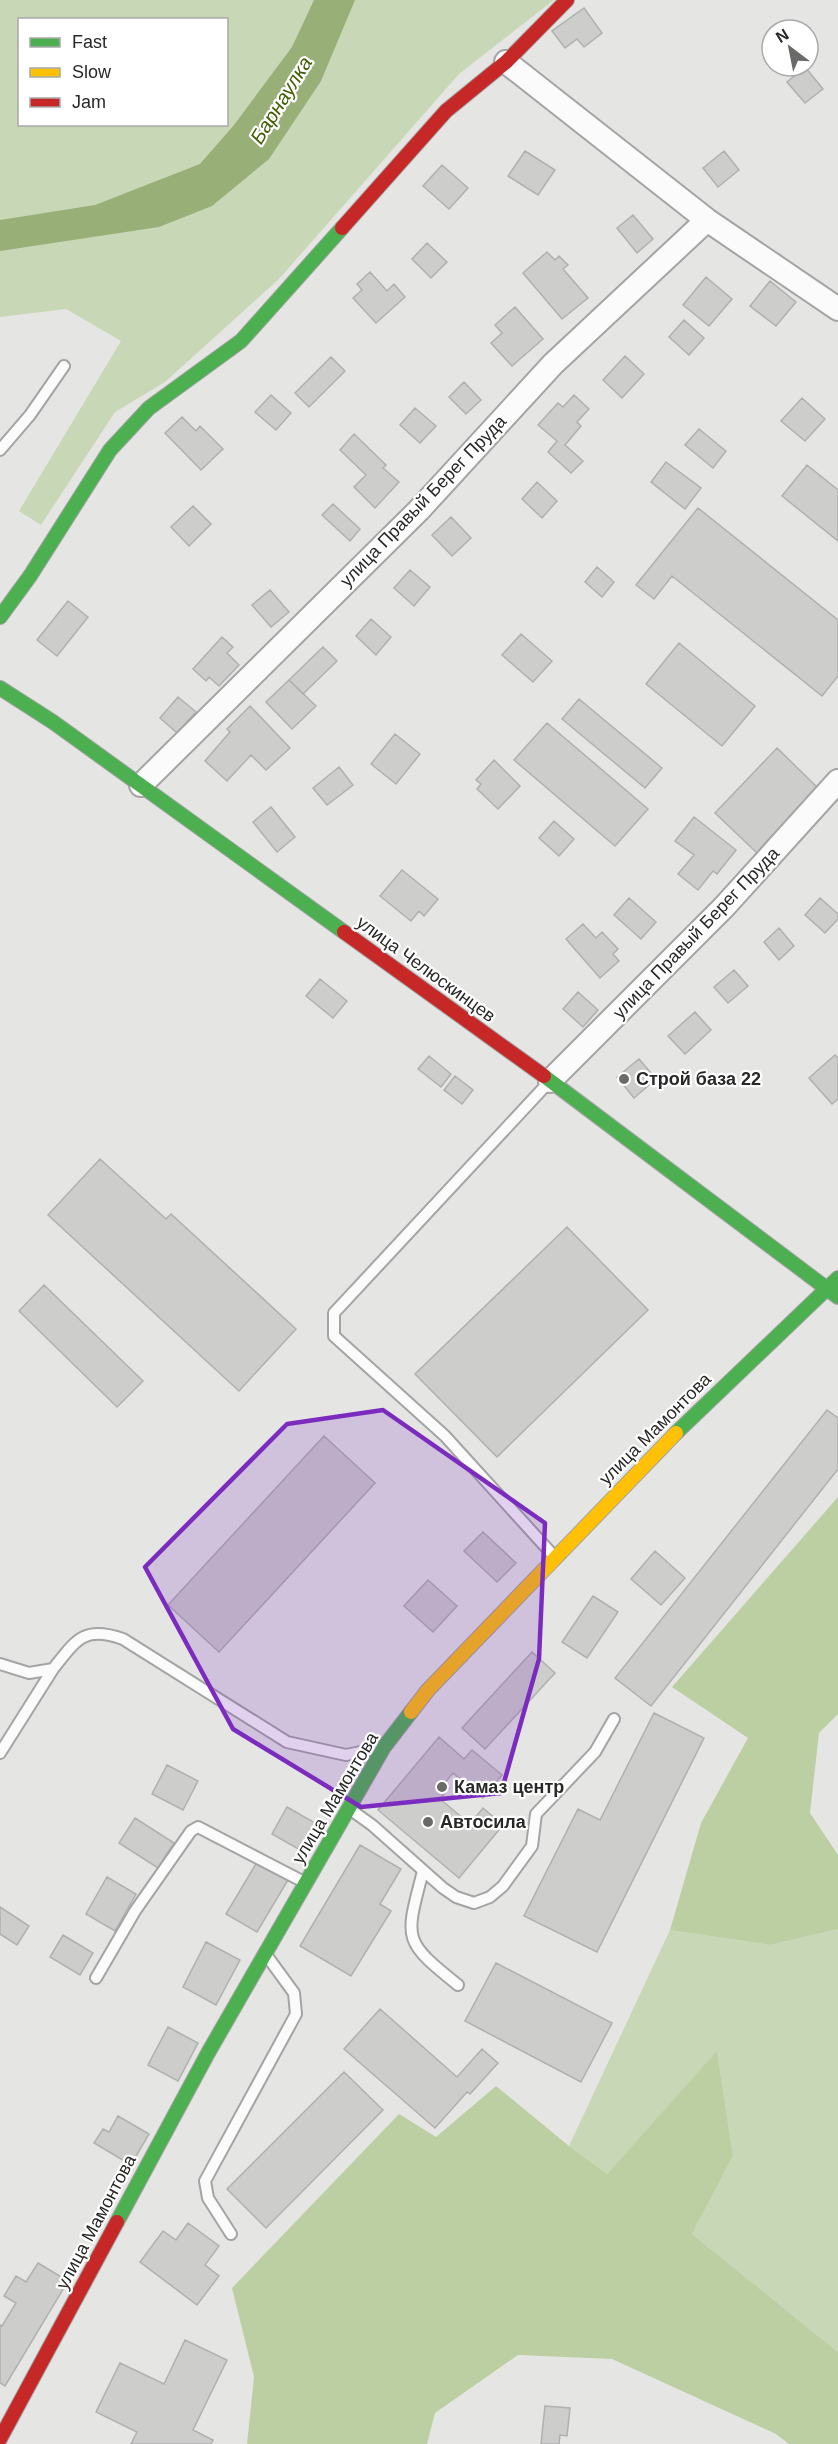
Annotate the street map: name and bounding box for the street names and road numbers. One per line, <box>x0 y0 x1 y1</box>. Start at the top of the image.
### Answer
street label: улица Правый Берег Пруда <box>336 411 511 591</box>
street label: улица Правый Берег Пруда <box>609 843 784 1023</box>
street label: улица Челюскинцев <box>353 912 499 1026</box>
street label: улица Мамонтова <box>595 1368 716 1489</box>
street label: улица Мамонтова <box>288 1728 383 1867</box>
street label: улица Мамонтова <box>52 2150 140 2293</box>

